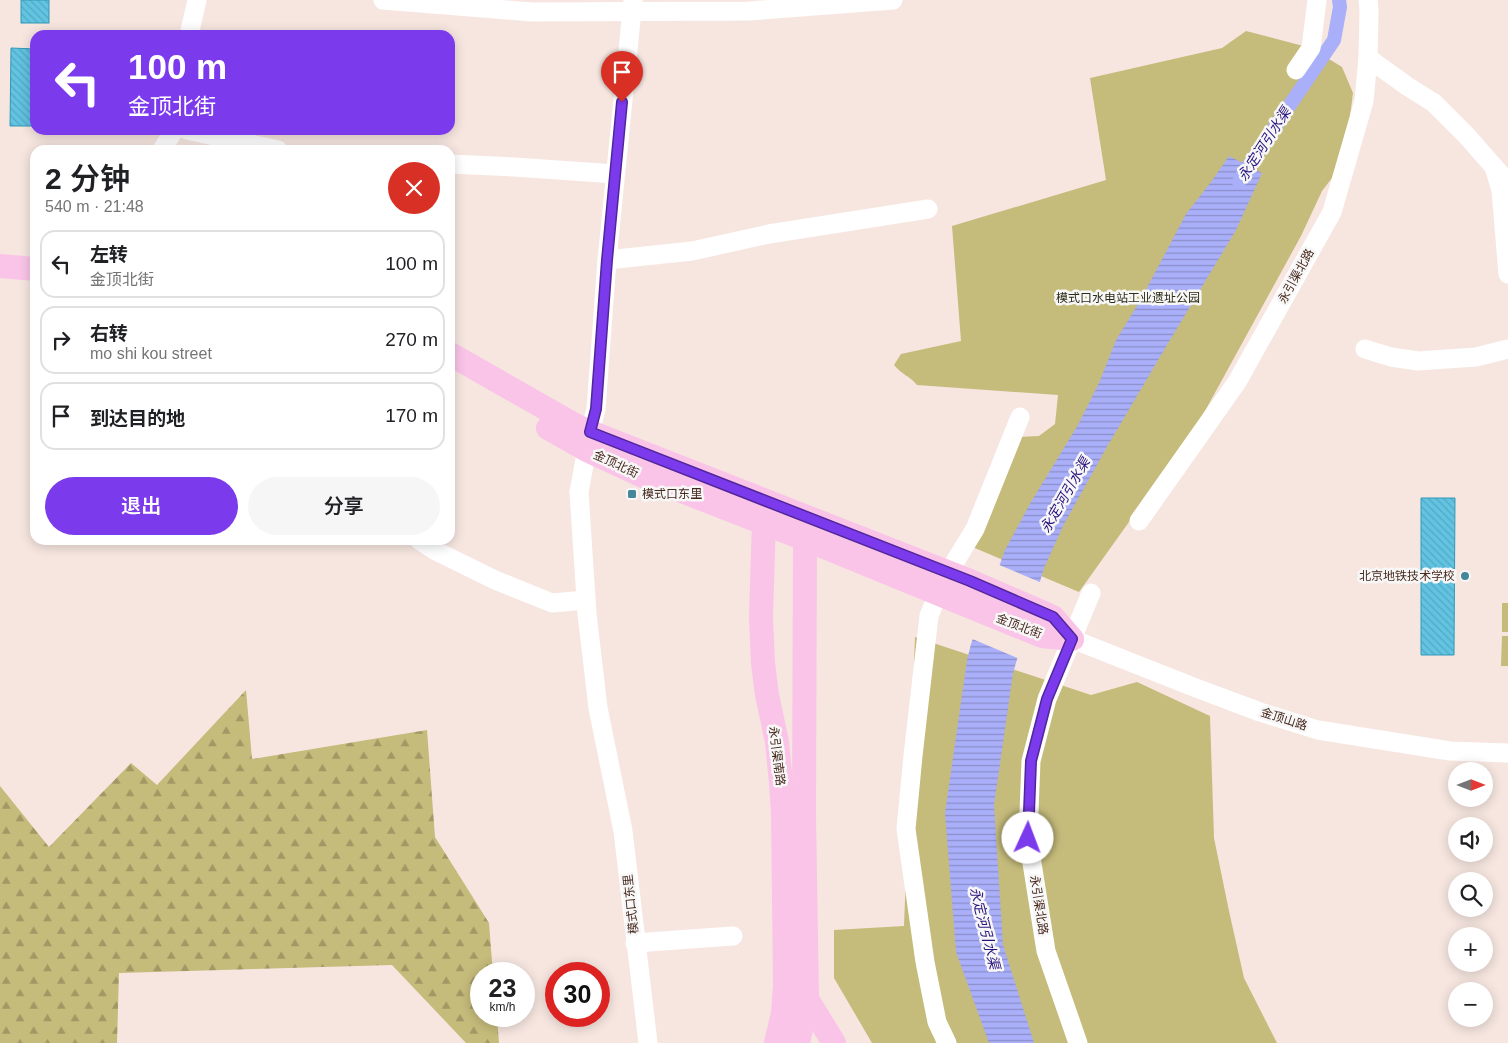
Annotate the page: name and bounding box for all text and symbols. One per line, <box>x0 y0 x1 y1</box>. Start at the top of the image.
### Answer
text: 100 m <box>128 47 227 86</box>
icon: left <box>45 50 110 115</box>
pin <box>601 51 643 102</box>
icon: arrive <box>608 58 636 86</box>
text: 金顶北街 <box>128 94 216 119</box>
water label: 永定河引水渠 <box>1234 103 1295 184</box>
text: 2 分钟 <box>45 162 130 195</box>
button: close <box>388 162 440 214</box>
text: 540 m · 21:48 <box>45 198 144 215</box>
text: 左转 <box>90 244 128 265</box>
street label: 永引渠北路 <box>1275 246 1317 306</box>
icon: left <box>47 250 75 278</box>
text: 100 m <box>385 253 438 274</box>
text: 金顶北街 <box>90 271 154 288</box>
park label: 模式口水电站工业遗址公园 <box>1056 291 1200 305</box>
text: 右转 <box>90 323 128 344</box>
icon: right <box>47 326 75 354</box>
text: 270 m <box>385 329 438 350</box>
text: mo shi kou street <box>90 345 212 362</box>
icon: arrive <box>47 402 75 430</box>
text: 170 m <box>385 405 438 426</box>
text: 到达目的地 <box>90 408 185 429</box>
street label: 金顶北街 <box>591 448 641 480</box>
water label: 永定河引水渠 <box>1037 453 1094 535</box>
button: 退出 <box>45 477 238 535</box>
button: 分享 <box>248 477 440 535</box>
place label: 模式口东里 <box>642 487 702 501</box>
marker: 模式口东里 <box>626 488 638 500</box>
place label: 北京地铁技术学校 <box>1359 569 1455 583</box>
marker: 北京地铁技术学校 <box>1459 570 1471 582</box>
street label: 金顶北街 <box>994 611 1044 641</box>
street label: 金顶山路 <box>1259 705 1309 733</box>
street label: 永引渠南路 <box>766 725 788 787</box>
north arrow <box>1448 762 1492 808</box>
map controls <box>1448 762 1493 1027</box>
position arrow <box>1001 811 1053 863</box>
button: sound <box>1448 817 1493 862</box>
button: search <box>1448 872 1493 917</box>
street label: 模式口东里 <box>621 873 641 935</box>
street label: 永引渠北路 <box>1027 874 1051 936</box>
water label: 永定河引水渠 <box>967 885 1003 973</box>
button: + <box>1448 927 1493 972</box>
speed limit sign: 30 <box>545 962 610 1027</box>
text: 23 <box>489 974 516 1002</box>
button: − <box>1448 982 1493 1027</box>
text: km/h <box>489 1000 516 1014</box>

